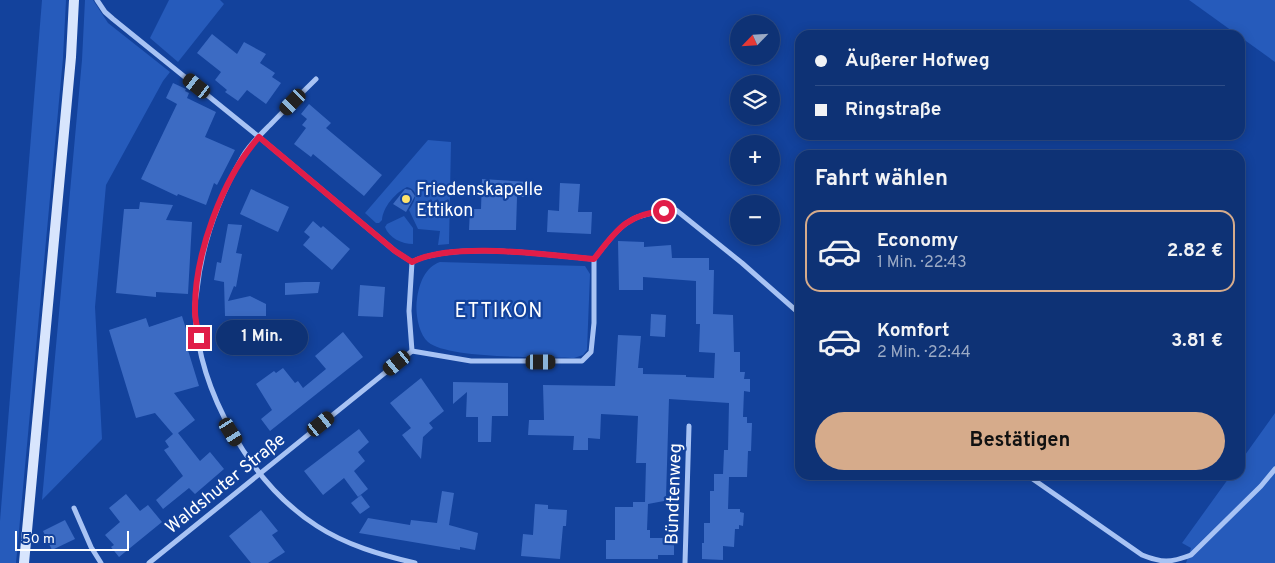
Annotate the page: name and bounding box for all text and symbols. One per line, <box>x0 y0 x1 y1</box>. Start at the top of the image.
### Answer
north arrow <box>730 15 780 65</box>
map controls <box>730 15 780 245</box>
text: Äußerer Hofweg <box>845 49 990 73</box>
car <box>180 71 213 101</box>
button: layers <box>730 75 780 125</box>
car <box>277 86 308 118</box>
text: Ringstraße <box>845 98 941 122</box>
button: + <box>730 135 780 185</box>
text: Fahrt wählen <box>815 166 948 193</box>
place label: Friedenskapelle Ettikon <box>416 179 543 223</box>
marker: Friedenskapelle Ettikon <box>400 193 412 205</box>
button: − <box>730 195 780 245</box>
route start <box>653 200 675 222</box>
icon: car <box>817 229 862 274</box>
text: Economy <box>877 229 958 253</box>
text: 2.82 € <box>1167 239 1223 263</box>
text: 1 Min. · 22:43 <box>877 253 967 273</box>
district label: ETTIKON <box>454 299 544 325</box>
icon: car <box>817 319 862 364</box>
text: Komfort <box>877 319 949 343</box>
callout: 1 Min. <box>216 320 309 356</box>
route end <box>188 327 210 349</box>
text: 1 Min. <box>241 327 283 347</box>
text: 3.81 € <box>1171 329 1223 353</box>
text: 2 Min. · 22:44 <box>877 343 971 363</box>
car <box>380 348 413 378</box>
car <box>526 355 556 370</box>
car <box>304 409 337 439</box>
button: Bestätigen <box>815 412 1225 470</box>
car <box>216 415 245 449</box>
street label: Waldshuter Straße <box>161 429 291 540</box>
street label: Bündtenweg <box>661 443 688 545</box>
scale bar <box>15 528 129 551</box>
text: 50 m <box>22 531 55 548</box>

